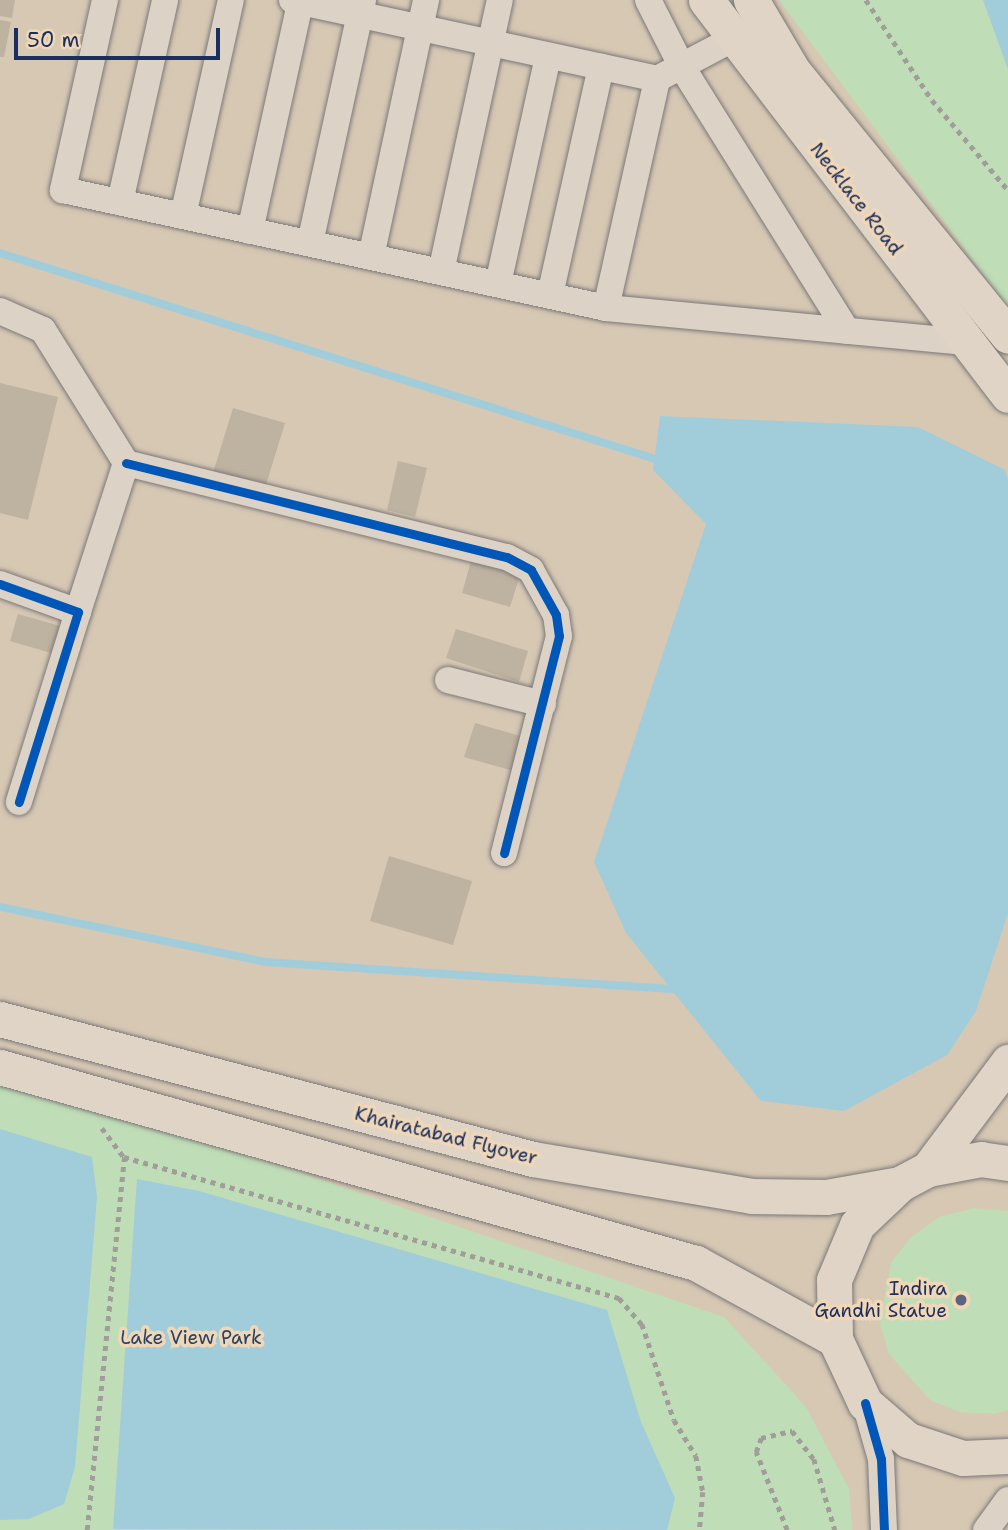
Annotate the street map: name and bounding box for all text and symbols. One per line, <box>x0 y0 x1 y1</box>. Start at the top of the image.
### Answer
scale bar <box>18 14 224 58</box>
text: 50 m <box>27 26 80 54</box>
street label: Necklace Road <box>805 138 907 260</box>
street label: Khairatabad Flyover <box>352 1102 540 1170</box>
place label: Indira Gandhi Statue <box>814 1278 947 1322</box>
marker: Indira Gandhi Statue <box>953 1292 969 1308</box>
park label: Lake View Park <box>120 1327 262 1349</box>

